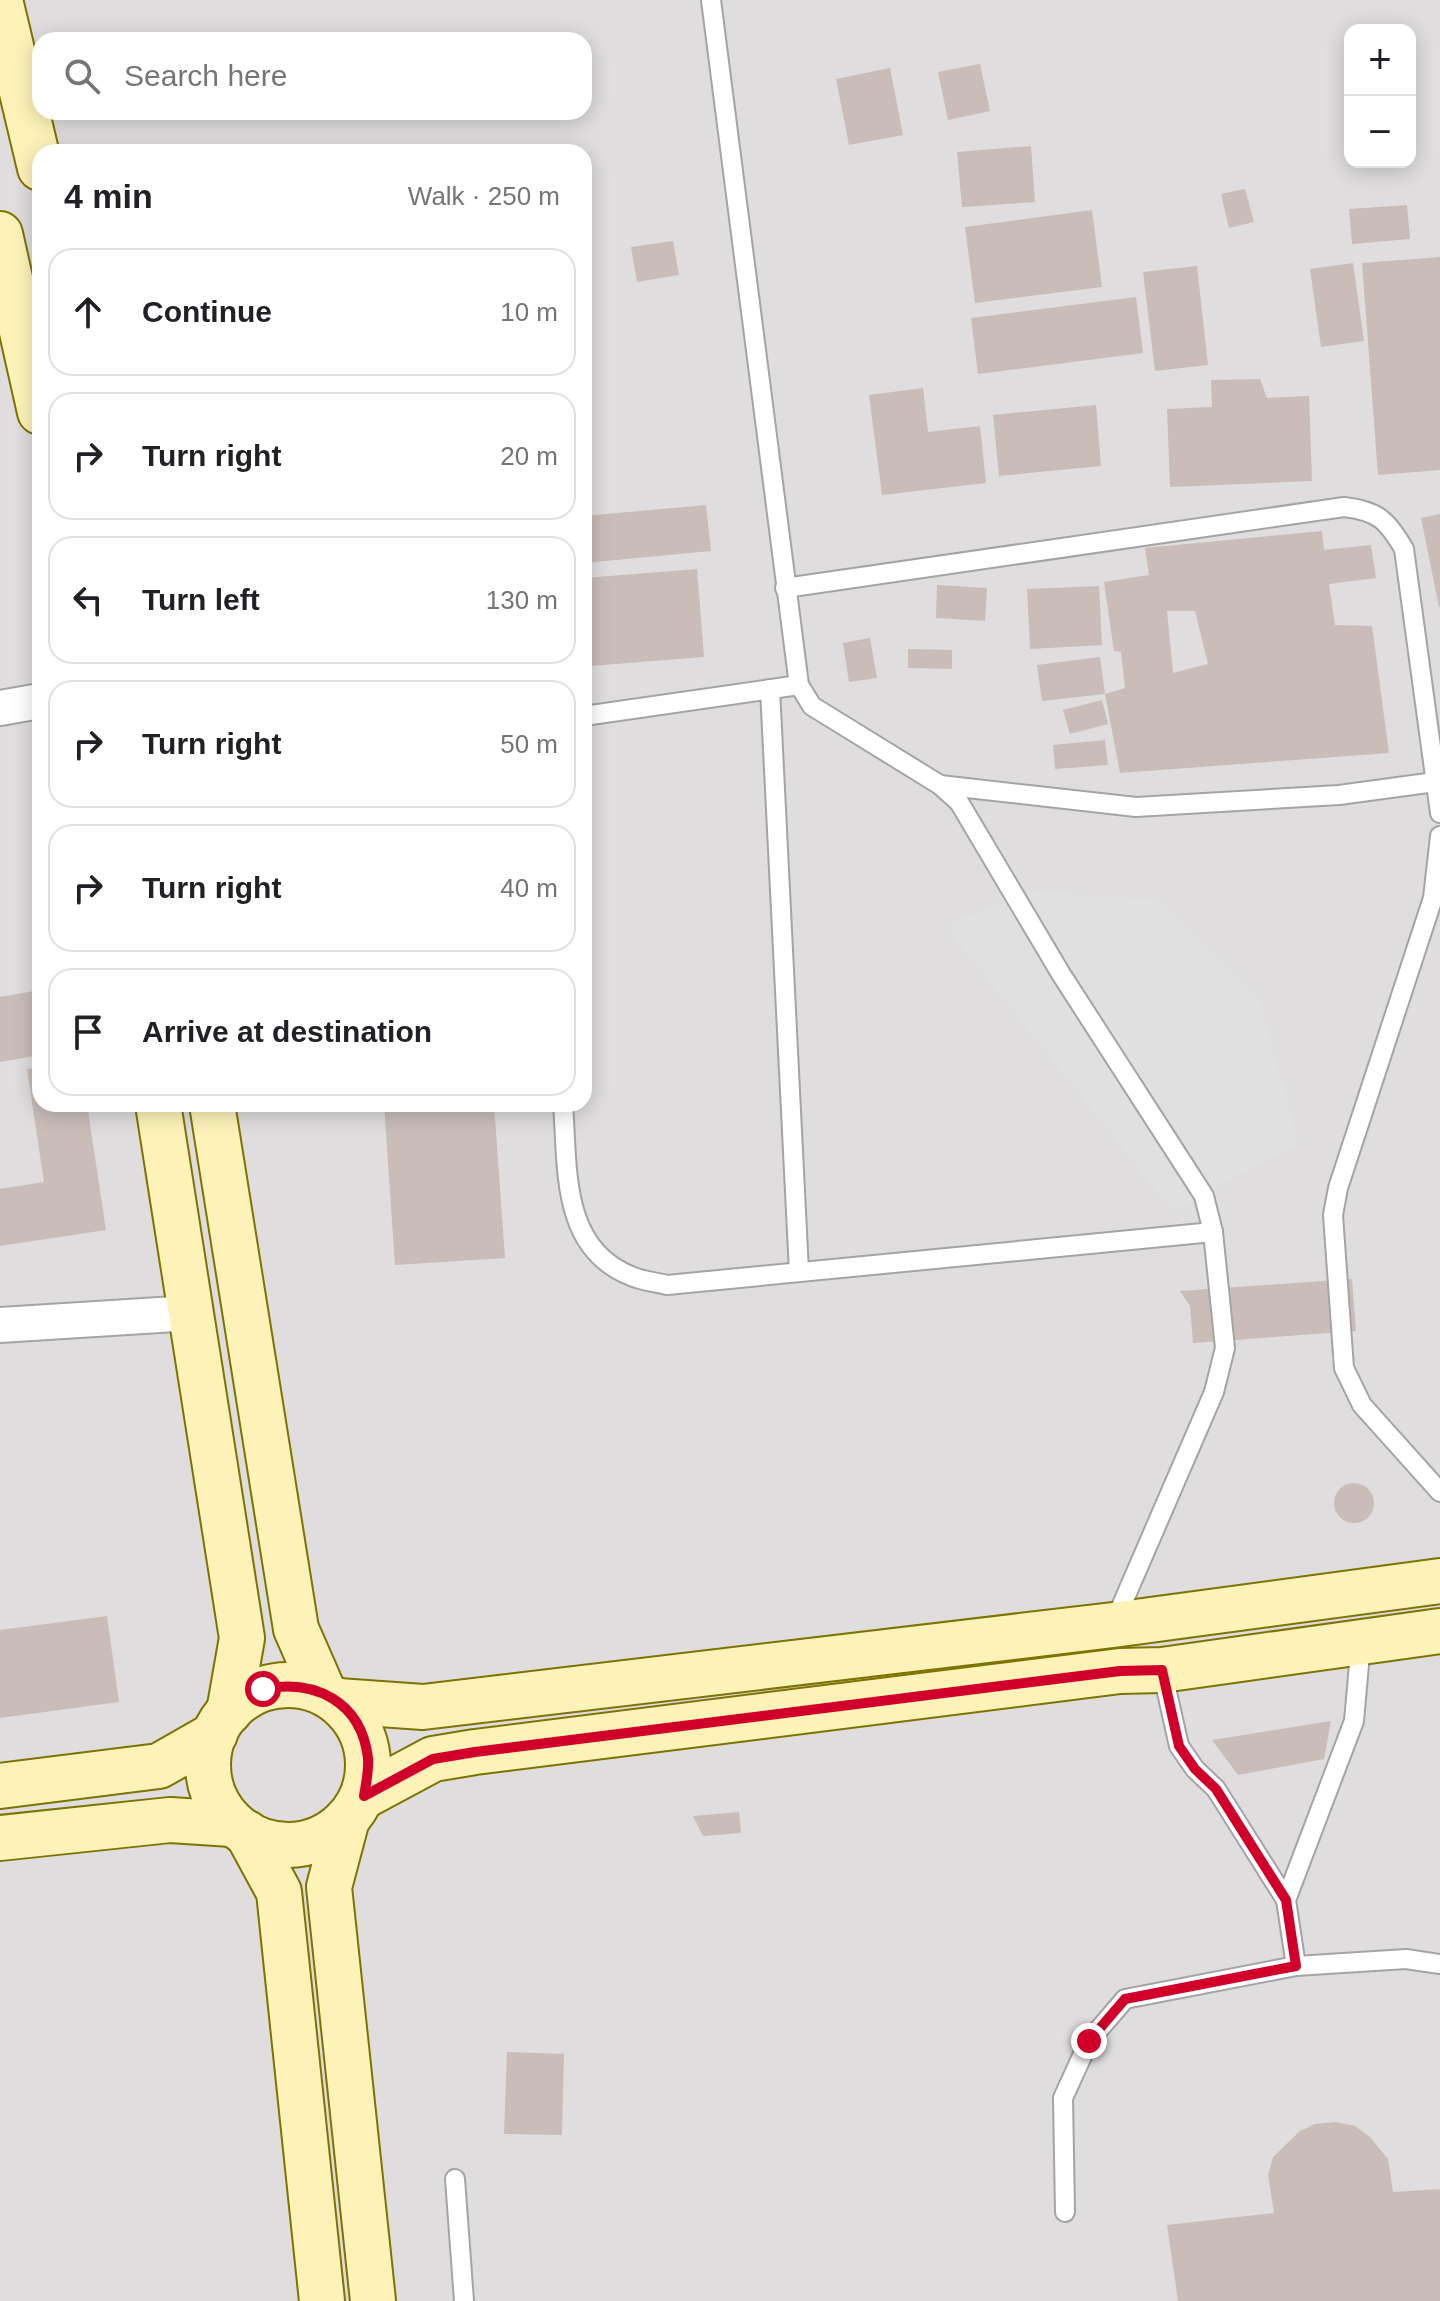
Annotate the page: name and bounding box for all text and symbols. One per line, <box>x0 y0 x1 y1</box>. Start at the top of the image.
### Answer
map controls <box>1344 24 1416 168</box>
button: + <box>1344 24 1416 96</box>
search box <box>32 32 592 120</box>
icon: search <box>60 54 104 98</box>
text: Search here <box>124 59 287 92</box>
button: − <box>1344 96 1416 168</box>
text: 4 min <box>64 177 153 215</box>
text: Walk · 250 m <box>408 181 560 211</box>
icon: ahead <box>66 290 110 334</box>
text: Continue <box>142 295 272 328</box>
text: 10 m <box>500 297 558 327</box>
icon: right <box>66 434 110 478</box>
text: Turn right <box>142 439 281 472</box>
text: 20 m <box>500 441 558 471</box>
icon: left <box>66 578 110 622</box>
text: Turn left <box>142 583 260 616</box>
text: 130 m <box>486 585 558 615</box>
icon: right <box>66 722 110 766</box>
text: Turn right <box>142 727 281 760</box>
text: 50 m <box>500 729 558 759</box>
icon: right <box>66 866 110 910</box>
text: Turn right <box>142 871 281 904</box>
text: 40 m <box>500 873 558 903</box>
icon: arrive <box>66 1010 110 1054</box>
text: Arrive at destination <box>142 1015 432 1048</box>
route start <box>245 1671 281 1707</box>
route end <box>1071 2023 1107 2059</box>

